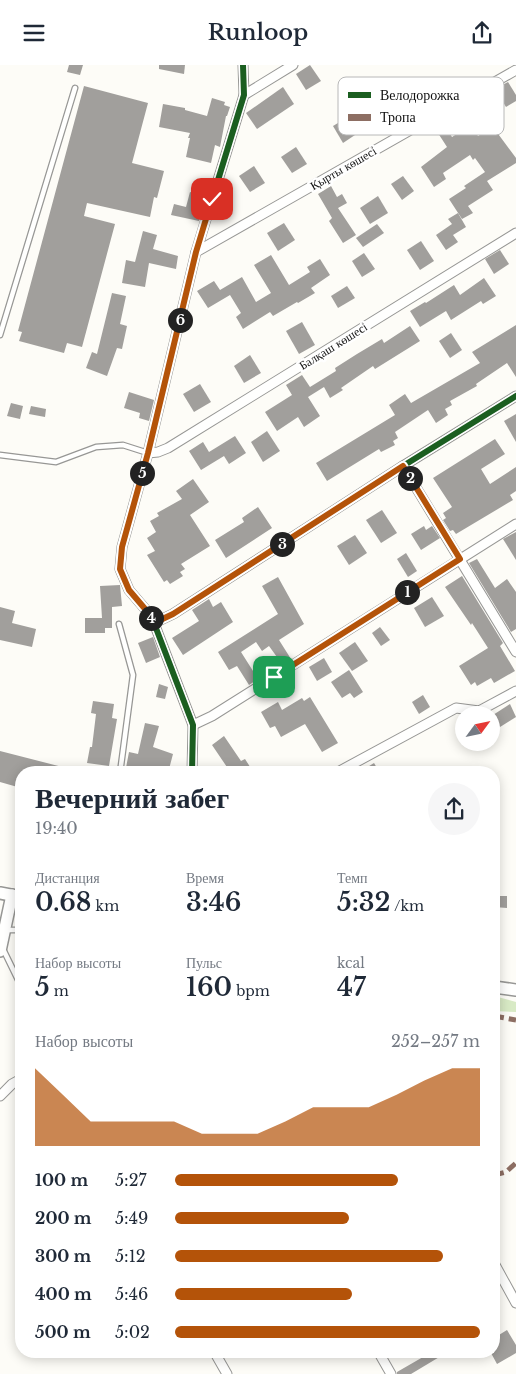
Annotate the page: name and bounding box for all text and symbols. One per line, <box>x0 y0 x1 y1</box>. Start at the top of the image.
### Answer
icon: menu <box>20 19 48 47</box>
text: Runloop <box>208 19 308 46</box>
icon: share <box>468 19 496 47</box>
legend <box>338 77 504 135</box>
text: Велодорожка <box>380 86 460 104</box>
text: Тропа <box>380 108 417 126</box>
street label: Қырты көшесі <box>307 143 379 193</box>
pin <box>191 178 233 220</box>
icon: check <box>198 185 226 213</box>
pin: 6 <box>168 307 192 333</box>
text: 6 <box>176 311 185 329</box>
street label: Балқаш көшесі <box>296 319 370 373</box>
pin: 5 <box>130 461 154 485</box>
text: 5 <box>138 464 147 482</box>
pin: 2 <box>398 465 422 491</box>
text: 2 <box>406 469 415 487</box>
pin: 3 <box>270 531 294 557</box>
text: 3 <box>278 535 287 553</box>
pin: 1 <box>394 579 420 605</box>
text: 1 <box>404 583 411 601</box>
pin: 4 <box>138 605 164 631</box>
text: 4 <box>147 609 156 627</box>
pin <box>253 656 295 698</box>
icon: arrive <box>260 663 288 691</box>
north arrow <box>455 706 500 751</box>
map controls <box>455 706 500 751</box>
text: Вечерний забег <box>35 781 229 816</box>
button: share <box>428 783 480 835</box>
text: 19:40 <box>35 818 78 838</box>
text: Дистанция <box>35 869 100 887</box>
text: Время <box>186 869 224 887</box>
text: Темп <box>337 869 368 887</box>
text: 0.68 <box>35 887 92 918</box>
text: 3:46 <box>186 887 241 918</box>
text: 5:32 <box>337 887 391 918</box>
text: km <box>92 897 119 915</box>
text: /km <box>391 897 424 915</box>
text: Набор высоты <box>35 954 121 972</box>
text: Пульс <box>186 954 222 972</box>
text: kcal <box>337 954 365 972</box>
text: 5 <box>35 972 50 1003</box>
text: 160 <box>186 972 232 1003</box>
text: 47 <box>337 972 366 1003</box>
text: m <box>50 982 69 1000</box>
text: bpm <box>232 982 270 1000</box>
text: Набор высоты <box>35 1031 133 1051</box>
text: 252–257 m <box>391 1031 480 1051</box>
text: 100 m <box>35 1170 88 1190</box>
text: 5:27 <box>115 1170 147 1190</box>
text: 200 m <box>35 1208 92 1228</box>
text: 5:49 <box>115 1208 148 1228</box>
text: 300 m <box>35 1246 91 1266</box>
text: 5:12 <box>115 1246 146 1266</box>
text: 400 m <box>35 1284 92 1304</box>
text: 5:46 <box>115 1284 148 1304</box>
text: 500 m <box>35 1322 91 1342</box>
text: 5:02 <box>115 1322 150 1342</box>

